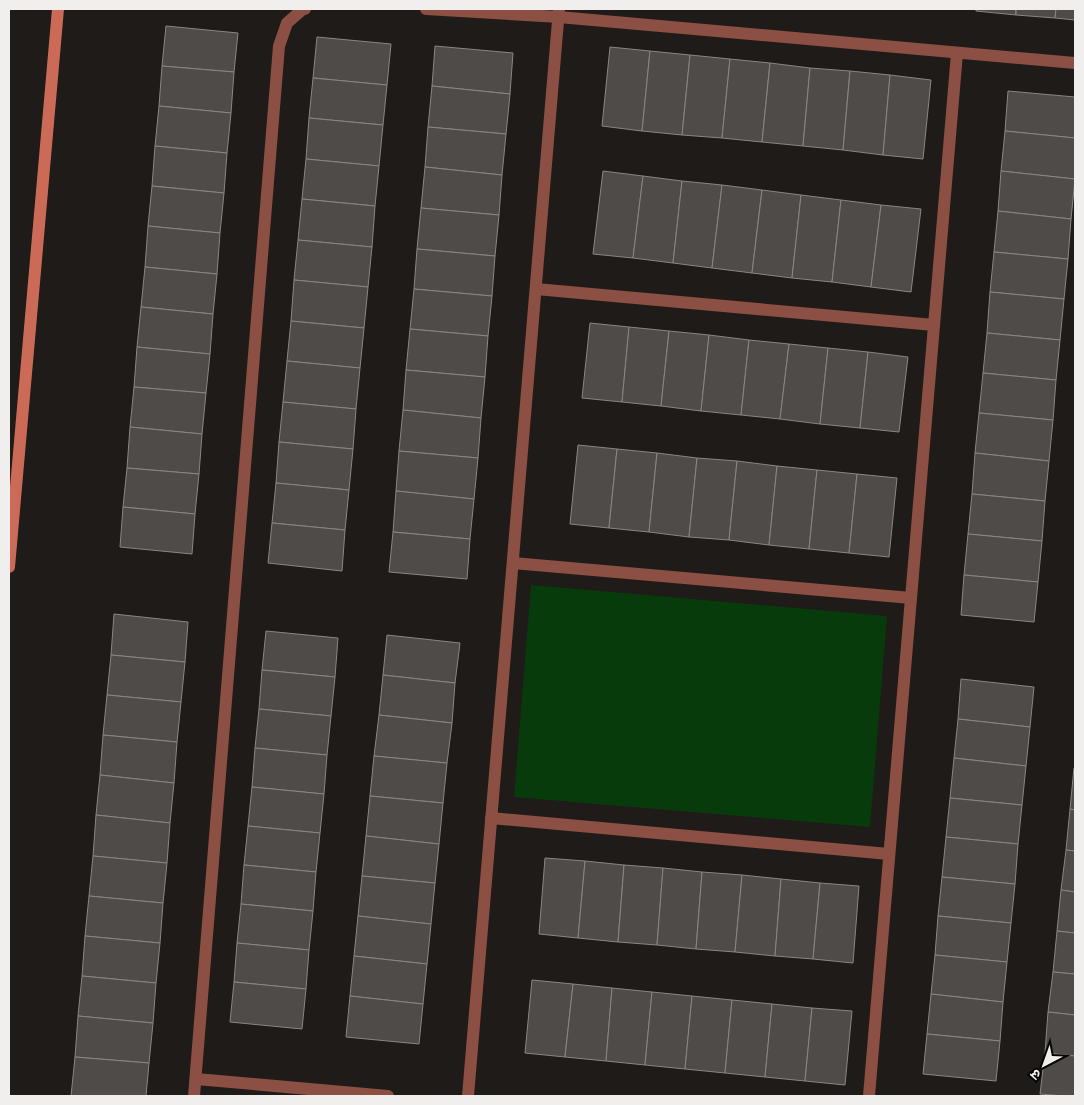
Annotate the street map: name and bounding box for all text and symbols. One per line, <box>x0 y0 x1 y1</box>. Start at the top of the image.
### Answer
north arrow <box>1019 1040 1069 1090</box>
text: उ <box>1027 1065 1044 1084</box>

